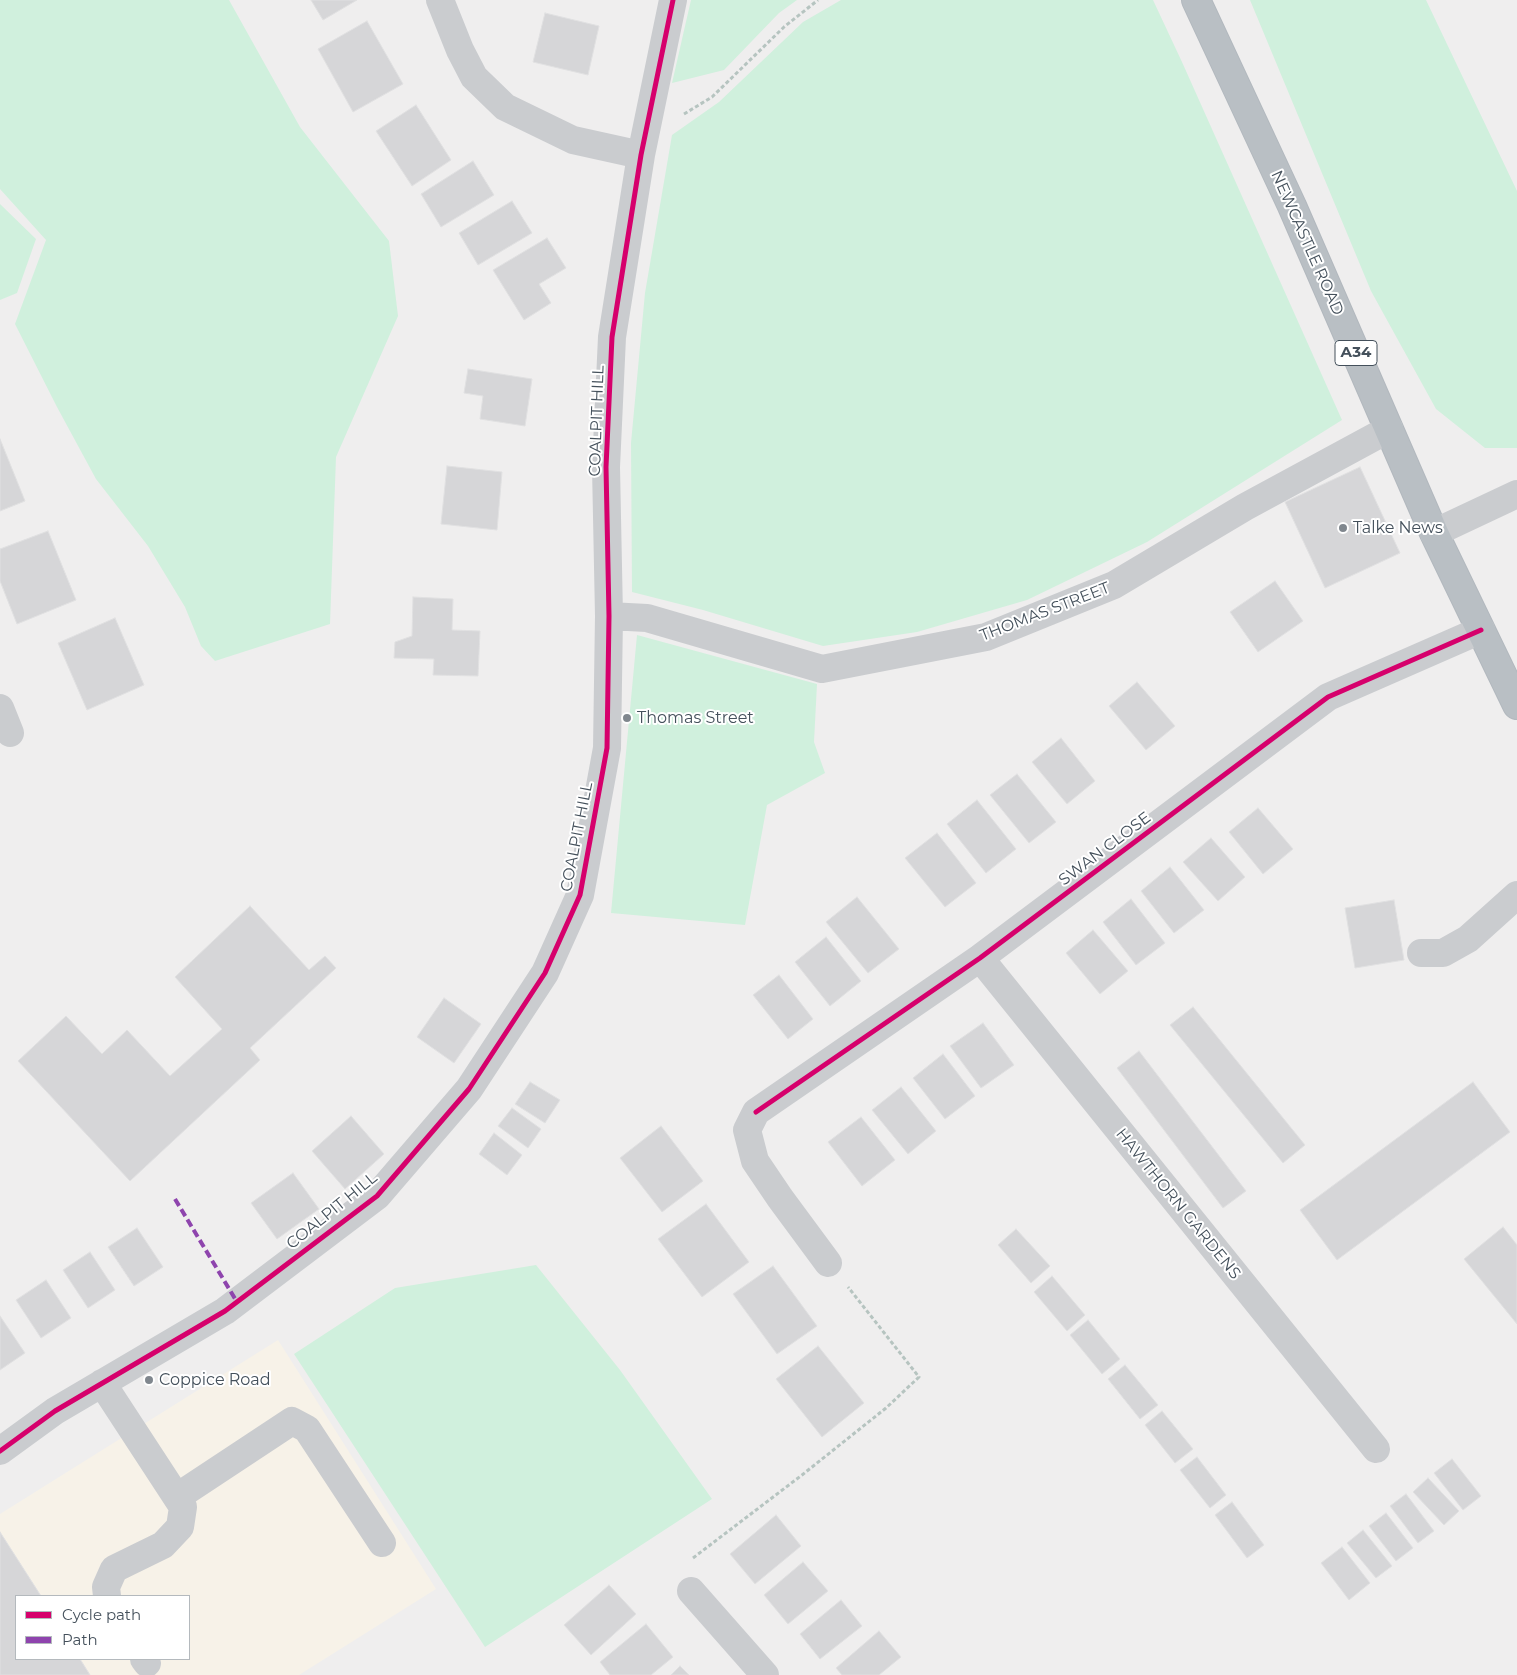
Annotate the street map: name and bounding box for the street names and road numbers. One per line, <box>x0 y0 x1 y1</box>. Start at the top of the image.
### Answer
street label: NEWCASTLE ROAD <box>1266 168 1348 318</box>
road number: A34 <box>1335 340 1377 366</box>
street label: COALPIT HILL <box>585 365 609 477</box>
street label: THOMAS STREET <box>977 578 1113 646</box>
street label: COALPIT HILL <box>557 781 597 893</box>
street label: SWAN CLOSE <box>1055 808 1155 890</box>
street label: HAWTHORN GARDENS <box>1111 1125 1245 1283</box>
street label: COALPIT HILL <box>283 1169 381 1253</box>

